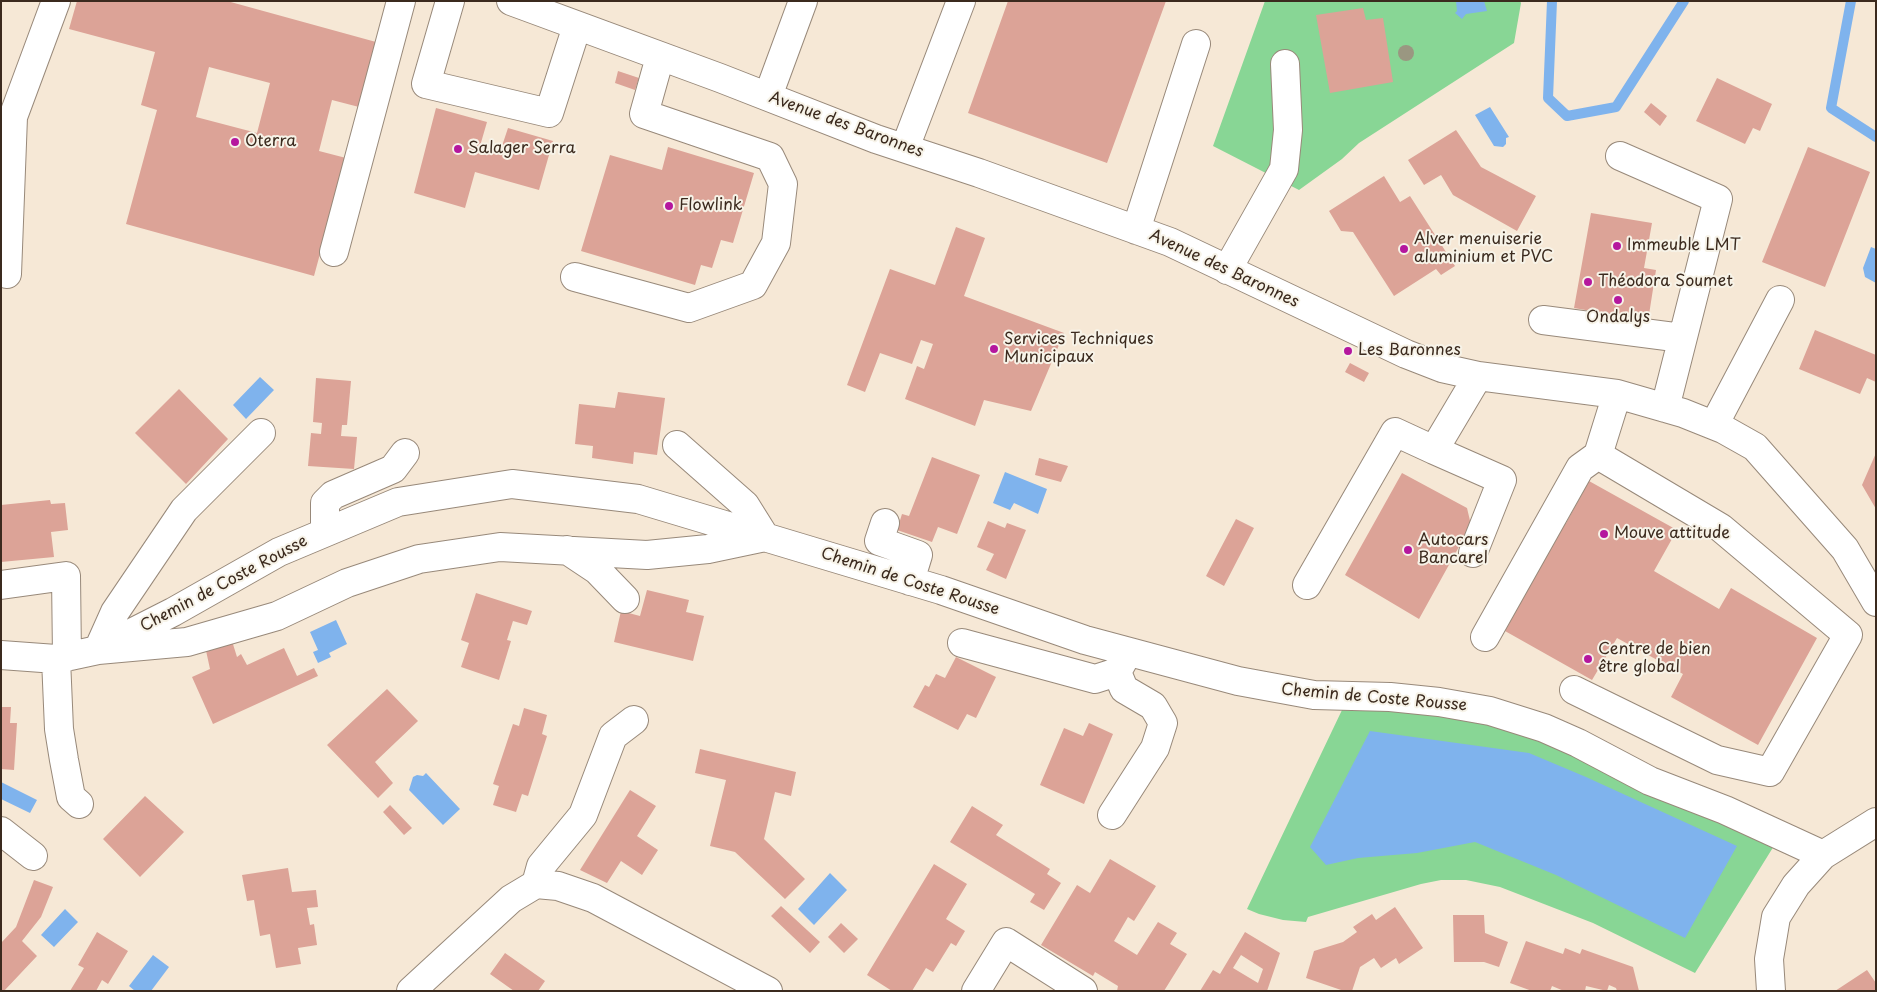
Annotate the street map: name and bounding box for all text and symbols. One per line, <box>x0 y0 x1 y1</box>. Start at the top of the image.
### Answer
street label: Avenue des Baronnes <box>766 88 926 162</box>
place label: Oterra <box>245 132 296 152</box>
marker: Oterra <box>229 136 241 148</box>
place label: Salager Serra <box>468 139 576 159</box>
marker: Salager Serra <box>452 143 464 155</box>
place label: Flowlink <box>679 196 743 216</box>
marker: Flowlink <box>663 200 675 212</box>
street label: Avenue des Baronnes <box>1146 226 1302 312</box>
place label: Alver menuiserie aluminium et PVC <box>1414 230 1553 268</box>
place label: Immeuble LMT <box>1627 236 1741 256</box>
marker: Immeuble LMT <box>1611 240 1623 252</box>
marker: Alver menuiserie aluminium et PVC <box>1398 243 1410 255</box>
place label: Théodora Soumet <box>1598 272 1733 292</box>
marker: Théodora Soumet <box>1582 276 1594 288</box>
marker: Ondalys <box>1612 294 1624 306</box>
place label: Ondalys <box>1586 308 1650 328</box>
place label: Services Techniques Municipaux <box>1004 330 1154 368</box>
place label: Les Baronnes <box>1358 341 1461 361</box>
marker: Services Techniques Municipaux <box>988 343 1000 355</box>
marker: Les Baronnes <box>1342 345 1354 357</box>
place label: Mouve attitude <box>1614 524 1730 544</box>
marker: Mouve attitude <box>1598 528 1610 540</box>
place label: Autocars Bancarel <box>1418 531 1488 569</box>
street label: Chemin de Coste Rousse <box>137 532 311 636</box>
street label: Chemin de Coste Rousse <box>818 544 1002 620</box>
marker: Autocars Bancarel <box>1402 544 1414 556</box>
place label: Centre de bien être global <box>1598 640 1711 678</box>
marker: Centre de bien être global <box>1582 653 1594 665</box>
street label: Chemin de Coste Rousse <box>1280 680 1468 716</box>

